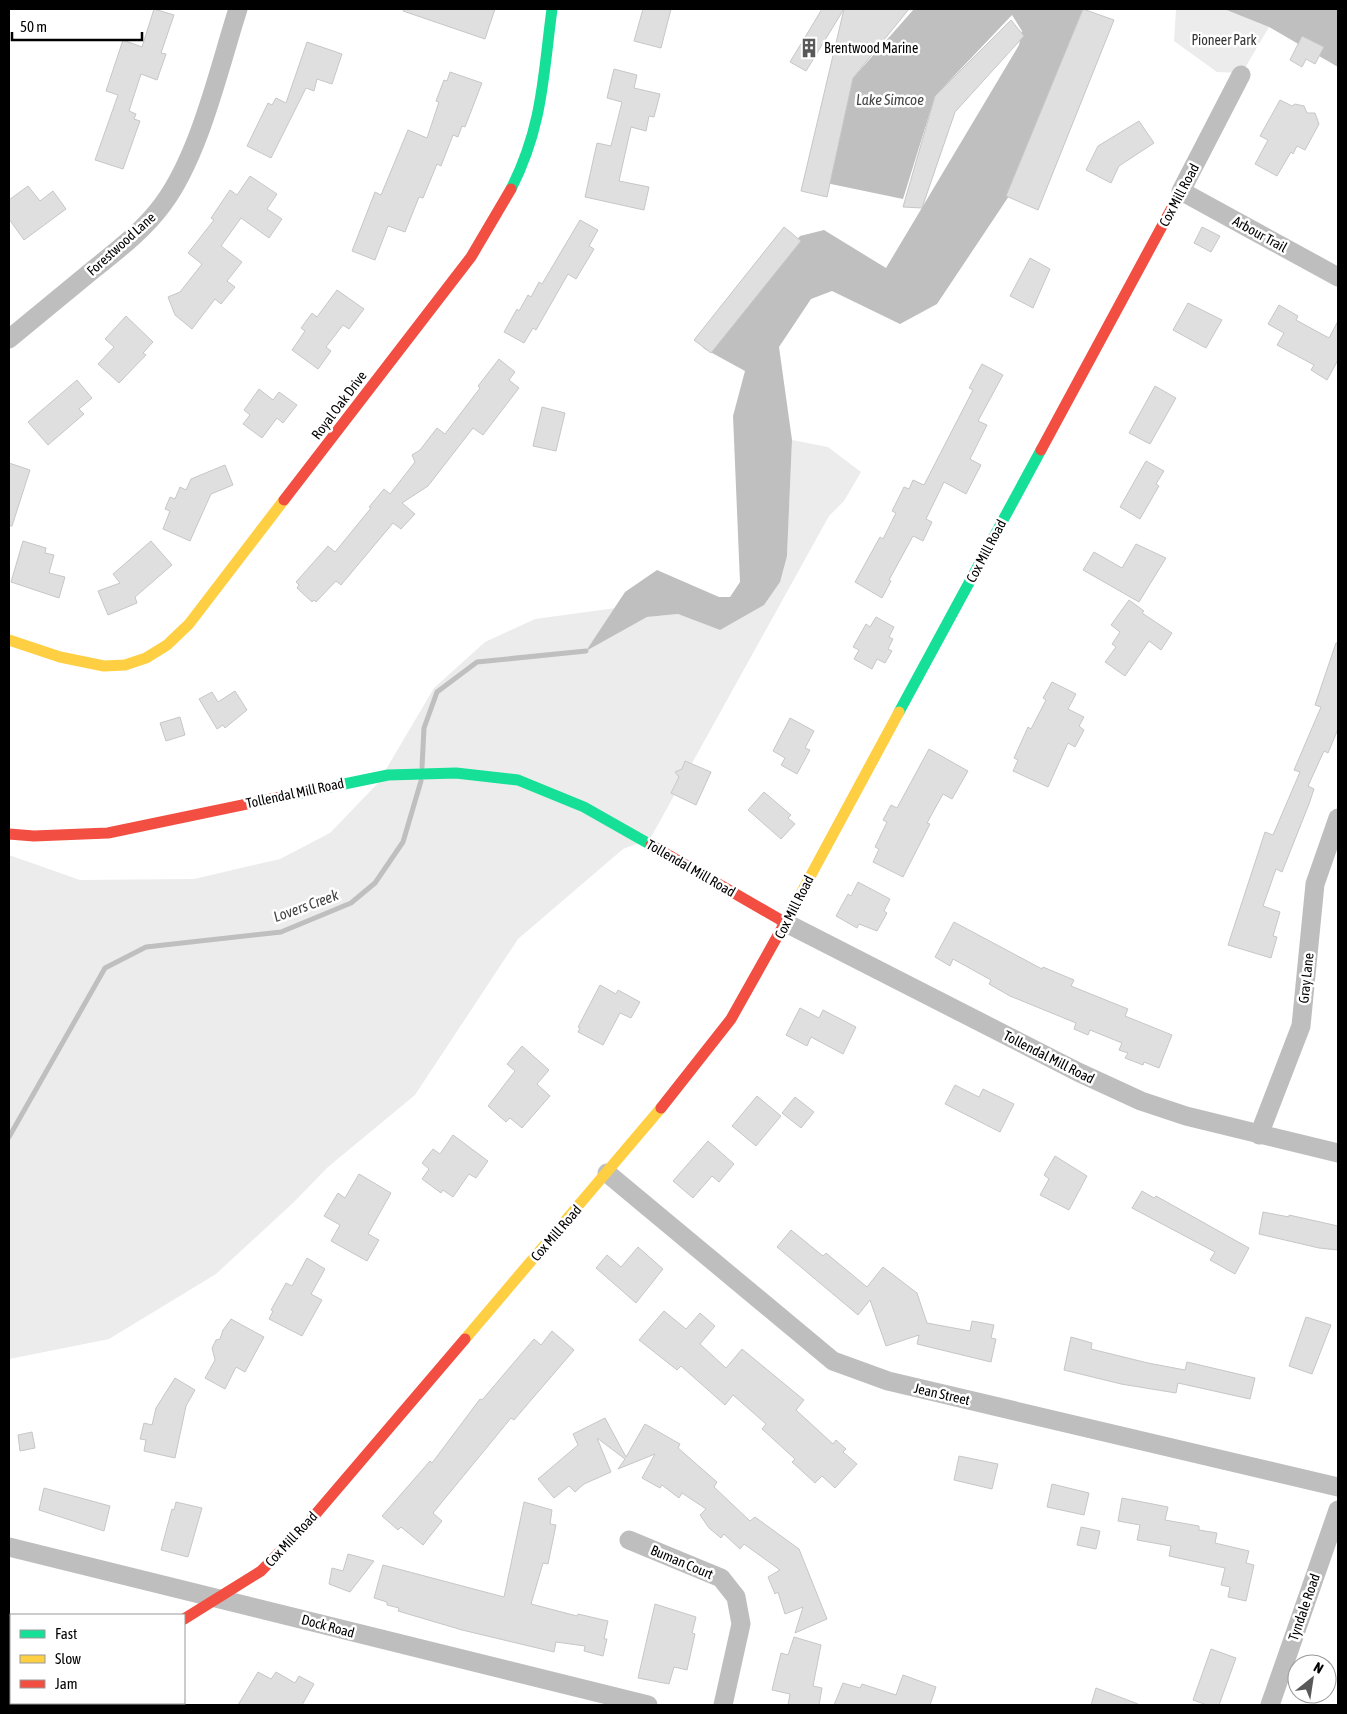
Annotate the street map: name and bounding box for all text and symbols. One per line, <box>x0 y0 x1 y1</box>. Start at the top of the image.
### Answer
scale bar <box>12 10 142 42</box>
text: 50 m <box>20 18 47 35</box>
park label: Pioneer Park <box>1191 32 1257 48</box>
building icon: Brentwood Marine <box>798 37 820 59</box>
place label: Brentwood Marine <box>824 40 918 56</box>
water label: Lake Simcoe <box>856 91 924 108</box>
street label: Cox Mill Road <box>1156 161 1202 229</box>
street label: Forestwood Lane <box>84 209 158 279</box>
street label: Arbour Trail <box>1230 213 1290 256</box>
street label: Royal Oak Drive <box>308 368 370 442</box>
street label: Cox Mill Road <box>963 517 1009 585</box>
street label: Tollendal Mill Road <box>245 775 345 811</box>
street label: Tollendal Mill Road <box>644 836 738 900</box>
street label: Cox Mill Road <box>771 873 817 941</box>
water label: Lovers Creek <box>271 886 341 925</box>
street label: Gray Lane <box>1295 952 1317 1004</box>
street label: Tollendal Mill Road <box>1001 1027 1097 1087</box>
street label: Cox Mill Road <box>527 1202 585 1264</box>
street label: Jean Street <box>913 1380 971 1408</box>
street label: Cox Mill Road <box>262 1508 320 1570</box>
street label: Buman Court <box>648 1542 716 1582</box>
street label: Tyndale Road <box>1285 1571 1323 1643</box>
street label: Dock Road <box>300 1611 356 1641</box>
legend <box>10 1614 185 1704</box>
text: Fast <box>55 1625 77 1642</box>
text: Slow <box>55 1650 81 1667</box>
north arrow <box>1287 1654 1337 1704</box>
text: N <box>1311 1659 1326 1677</box>
text: Jam <box>55 1675 78 1692</box>

